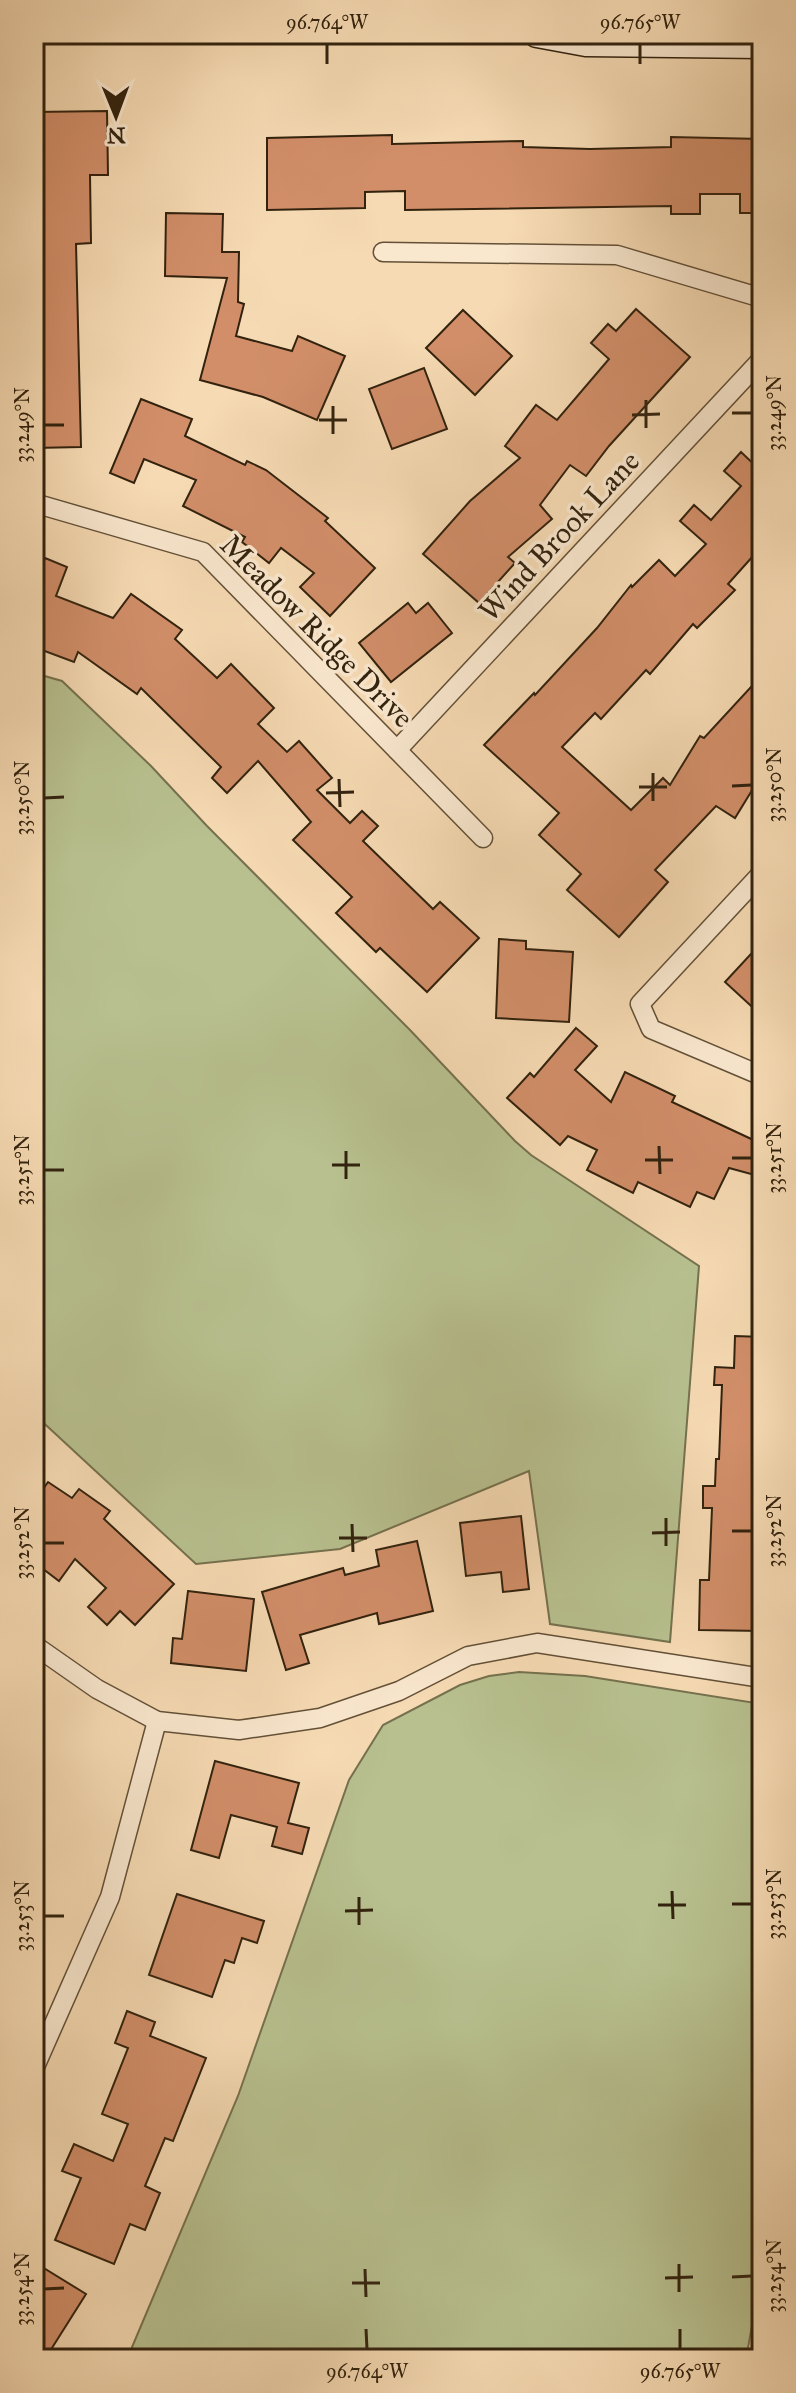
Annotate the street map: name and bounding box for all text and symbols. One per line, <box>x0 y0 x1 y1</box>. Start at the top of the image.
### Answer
text: 96.764°W <box>286 10 369 34</box>
text: 96.765°W <box>600 10 681 34</box>
north arrow <box>76 76 156 156</box>
text: N <box>106 122 126 149</box>
text: 33.249°N <box>762 375 786 451</box>
text: 33.249°N <box>10 387 34 463</box>
street label: Wind Brook Lane <box>471 443 647 629</box>
street label: Meadow Ridge Drive <box>213 527 421 735</box>
text: 33.250°N <box>762 747 786 823</box>
text: 33.250°N <box>10 760 34 836</box>
text: 33.251°N <box>762 1122 786 1194</box>
text: 33.251°N <box>10 1134 34 1206</box>
text: 33.252°N <box>762 1494 786 1568</box>
text: 33.252°N <box>10 1506 34 1580</box>
text: 33.253°N <box>762 1868 786 1940</box>
text: 33.253°N <box>10 1880 34 1952</box>
text: 33.254°N <box>762 2239 786 2313</box>
text: 33.254°N <box>10 2252 34 2326</box>
text: 96.764°W <box>326 2359 409 2383</box>
text: 96.765°W <box>640 2359 721 2383</box>

